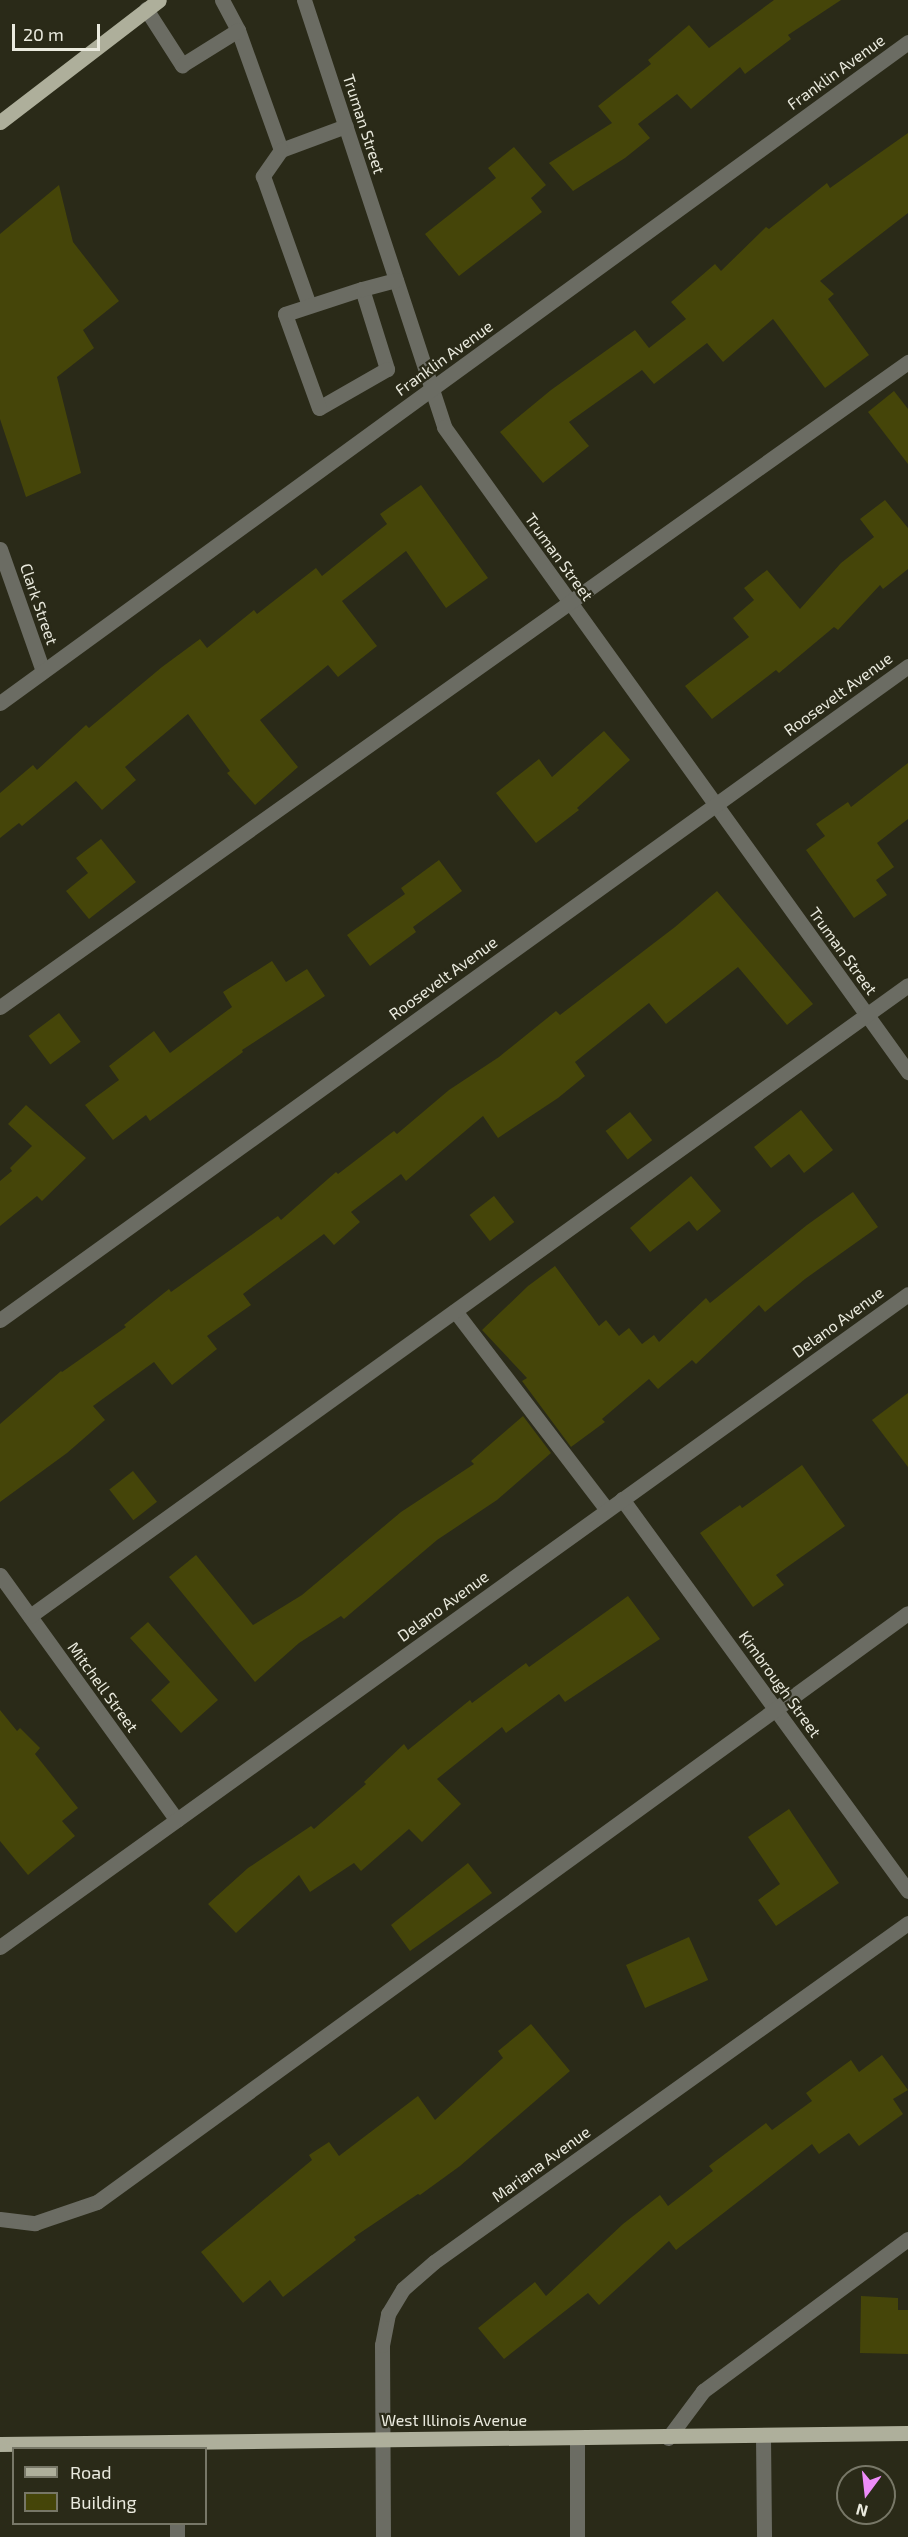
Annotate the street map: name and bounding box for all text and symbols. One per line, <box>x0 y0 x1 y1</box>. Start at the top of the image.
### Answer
scale bar <box>15 12 104 50</box>
text: 20 m <box>23 23 64 45</box>
street label: Franklin Avenue <box>783 30 889 114</box>
street label: Truman Street <box>339 72 389 176</box>
street label: Franklin Avenue <box>391 316 497 400</box>
street label: Truman Street <box>521 510 597 604</box>
street label: Clark Street <box>16 561 62 647</box>
street label: Roosevelt Avenue <box>780 648 896 740</box>
street label: Truman Street <box>805 904 881 998</box>
street label: Roosevelt Avenue <box>385 932 501 1024</box>
street label: Delano Avenue <box>789 1282 887 1362</box>
street label: Delano Avenue <box>394 1566 492 1646</box>
street label: Kimbrough Street <box>735 1627 825 1741</box>
street label: Mitchell Street <box>64 1638 142 1736</box>
street label: Mariana Avenue <box>488 2122 594 2206</box>
street label: West Illinois Avenue <box>381 2410 527 2430</box>
legend <box>12 2447 207 2525</box>
text: Road <box>70 2461 111 2483</box>
north arrow <box>836 2465 896 2525</box>
text: Building <box>70 2491 137 2513</box>
text: N <box>854 2500 870 2522</box>

